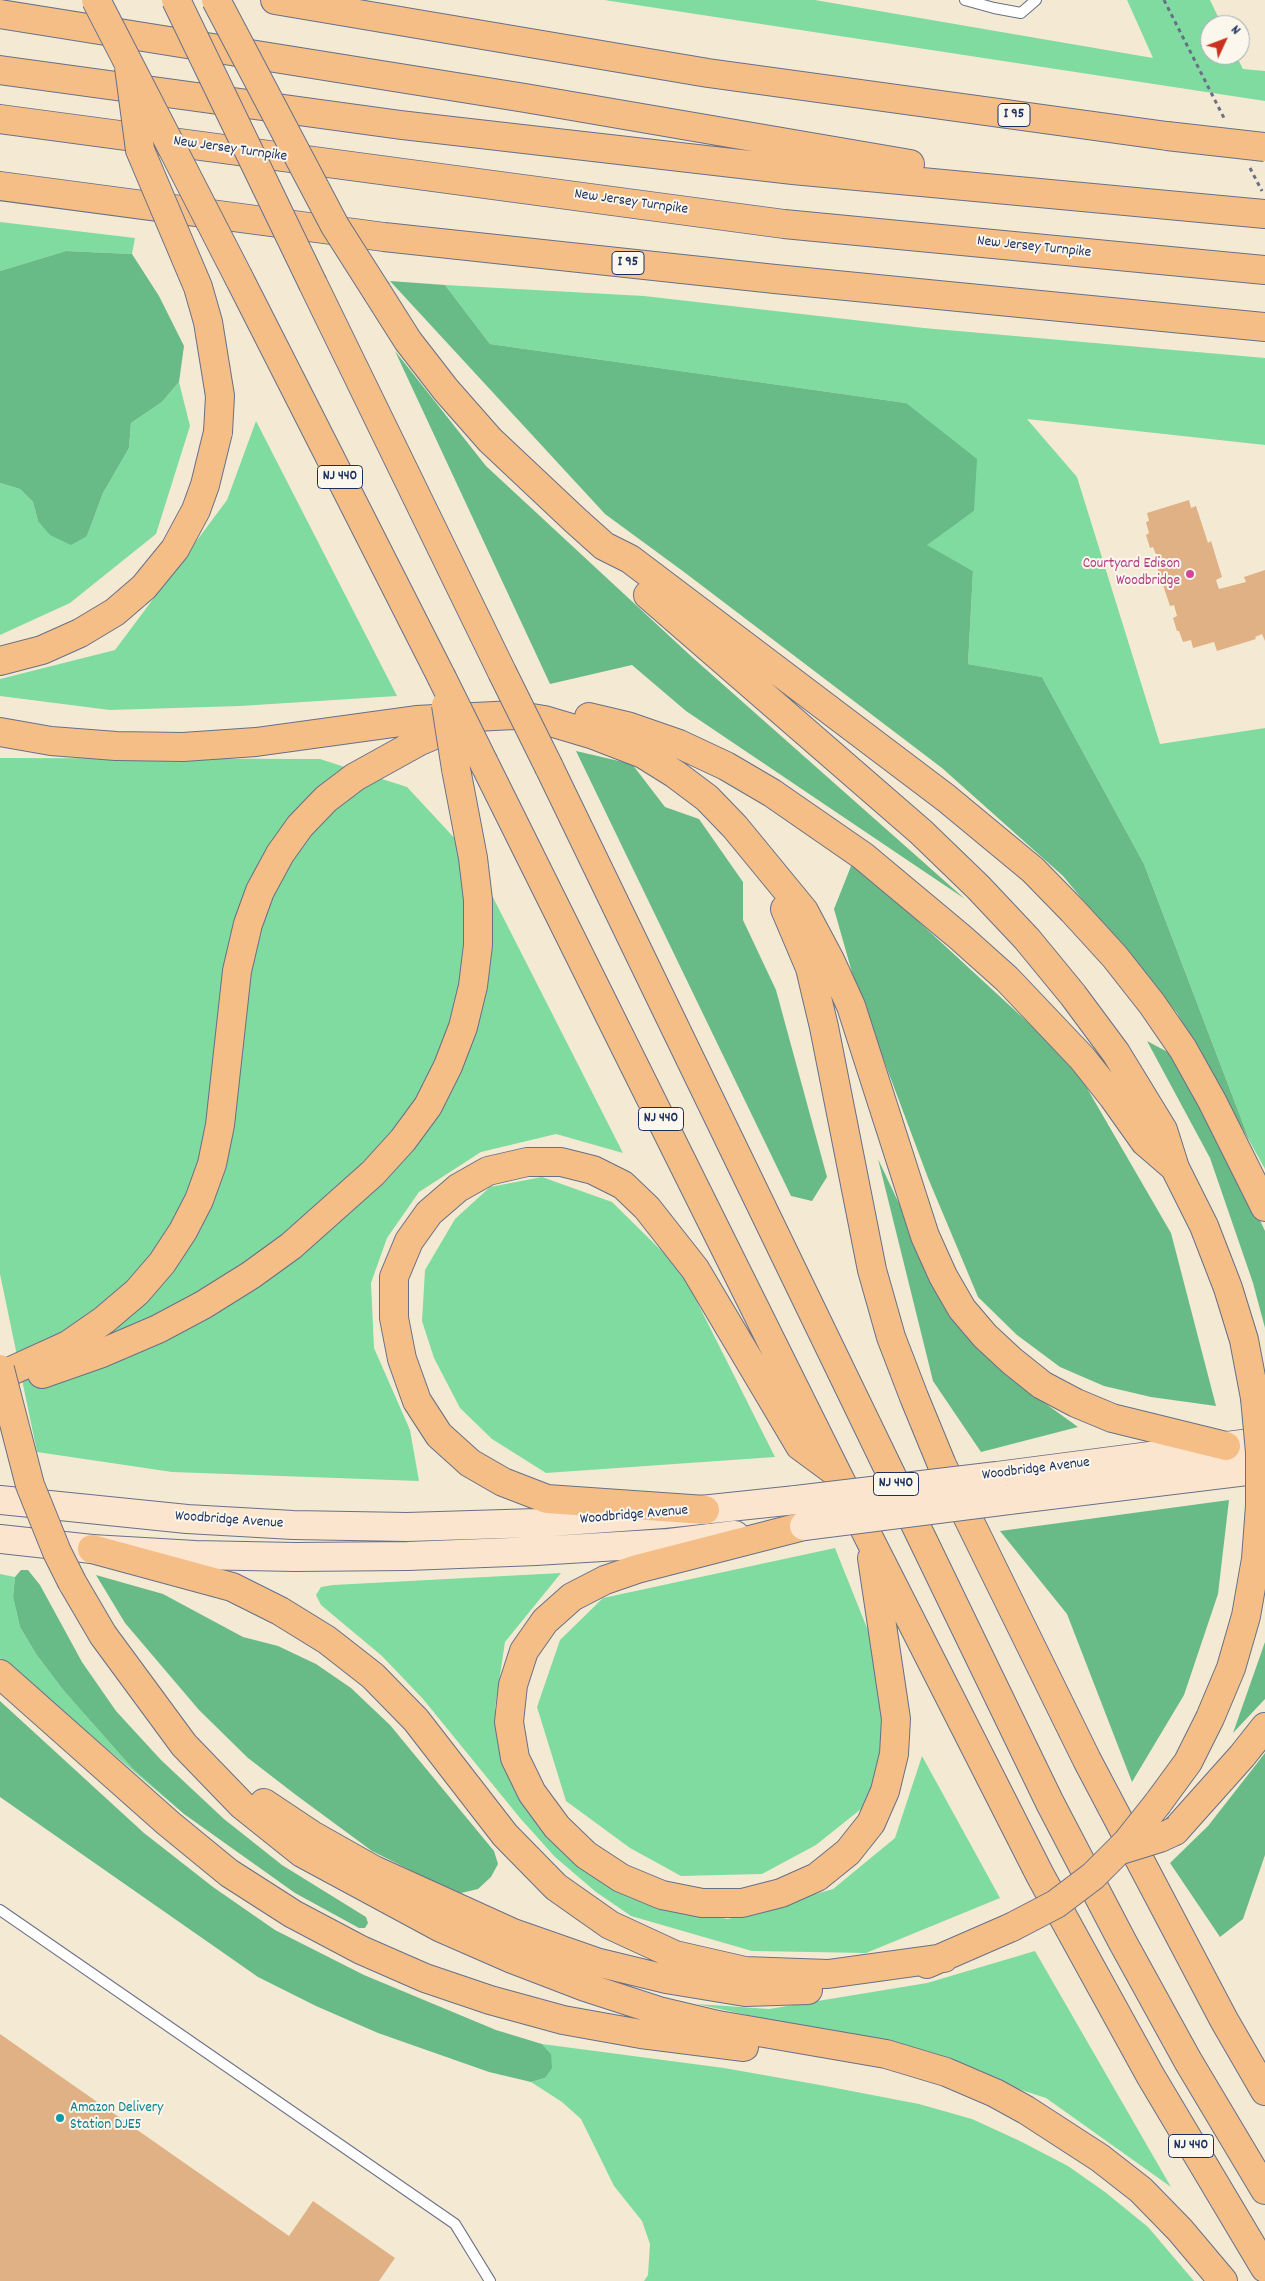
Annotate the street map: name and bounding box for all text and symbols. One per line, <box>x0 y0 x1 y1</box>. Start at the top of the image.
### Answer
north arrow <box>1200 15 1250 65</box>
text: N <box>1226 21 1245 40</box>
road number: I 95 <box>998 104 1030 126</box>
street label: New Jersey Turnpike <box>172 133 288 167</box>
street label: New Jersey Turnpike <box>573 186 689 220</box>
street label: New Jersey Turnpike <box>976 233 1092 263</box>
road number: I 95 <box>612 252 644 274</box>
road number: NJ 440 <box>318 466 362 488</box>
place label: Courtyard Edison Woodbridge <box>1083 556 1180 591</box>
marker: Courtyard Edison Woodbridge <box>1184 568 1196 580</box>
road number: NJ 440 <box>638 1108 684 1130</box>
street label: Woodbridge Avenue <box>981 1454 1091 1486</box>
road number: NJ 440 <box>874 1472 918 1496</box>
street label: Woodbridge Avenue <box>579 1502 689 1530</box>
street label: Woodbridge Avenue <box>174 1508 284 1534</box>
place label: Amazon Delivery Station DJE5 <box>70 2100 163 2135</box>
marker: Amazon Delivery Station DJE5 <box>54 2112 66 2124</box>
road number: NJ 440 <box>1168 2134 1214 2158</box>

